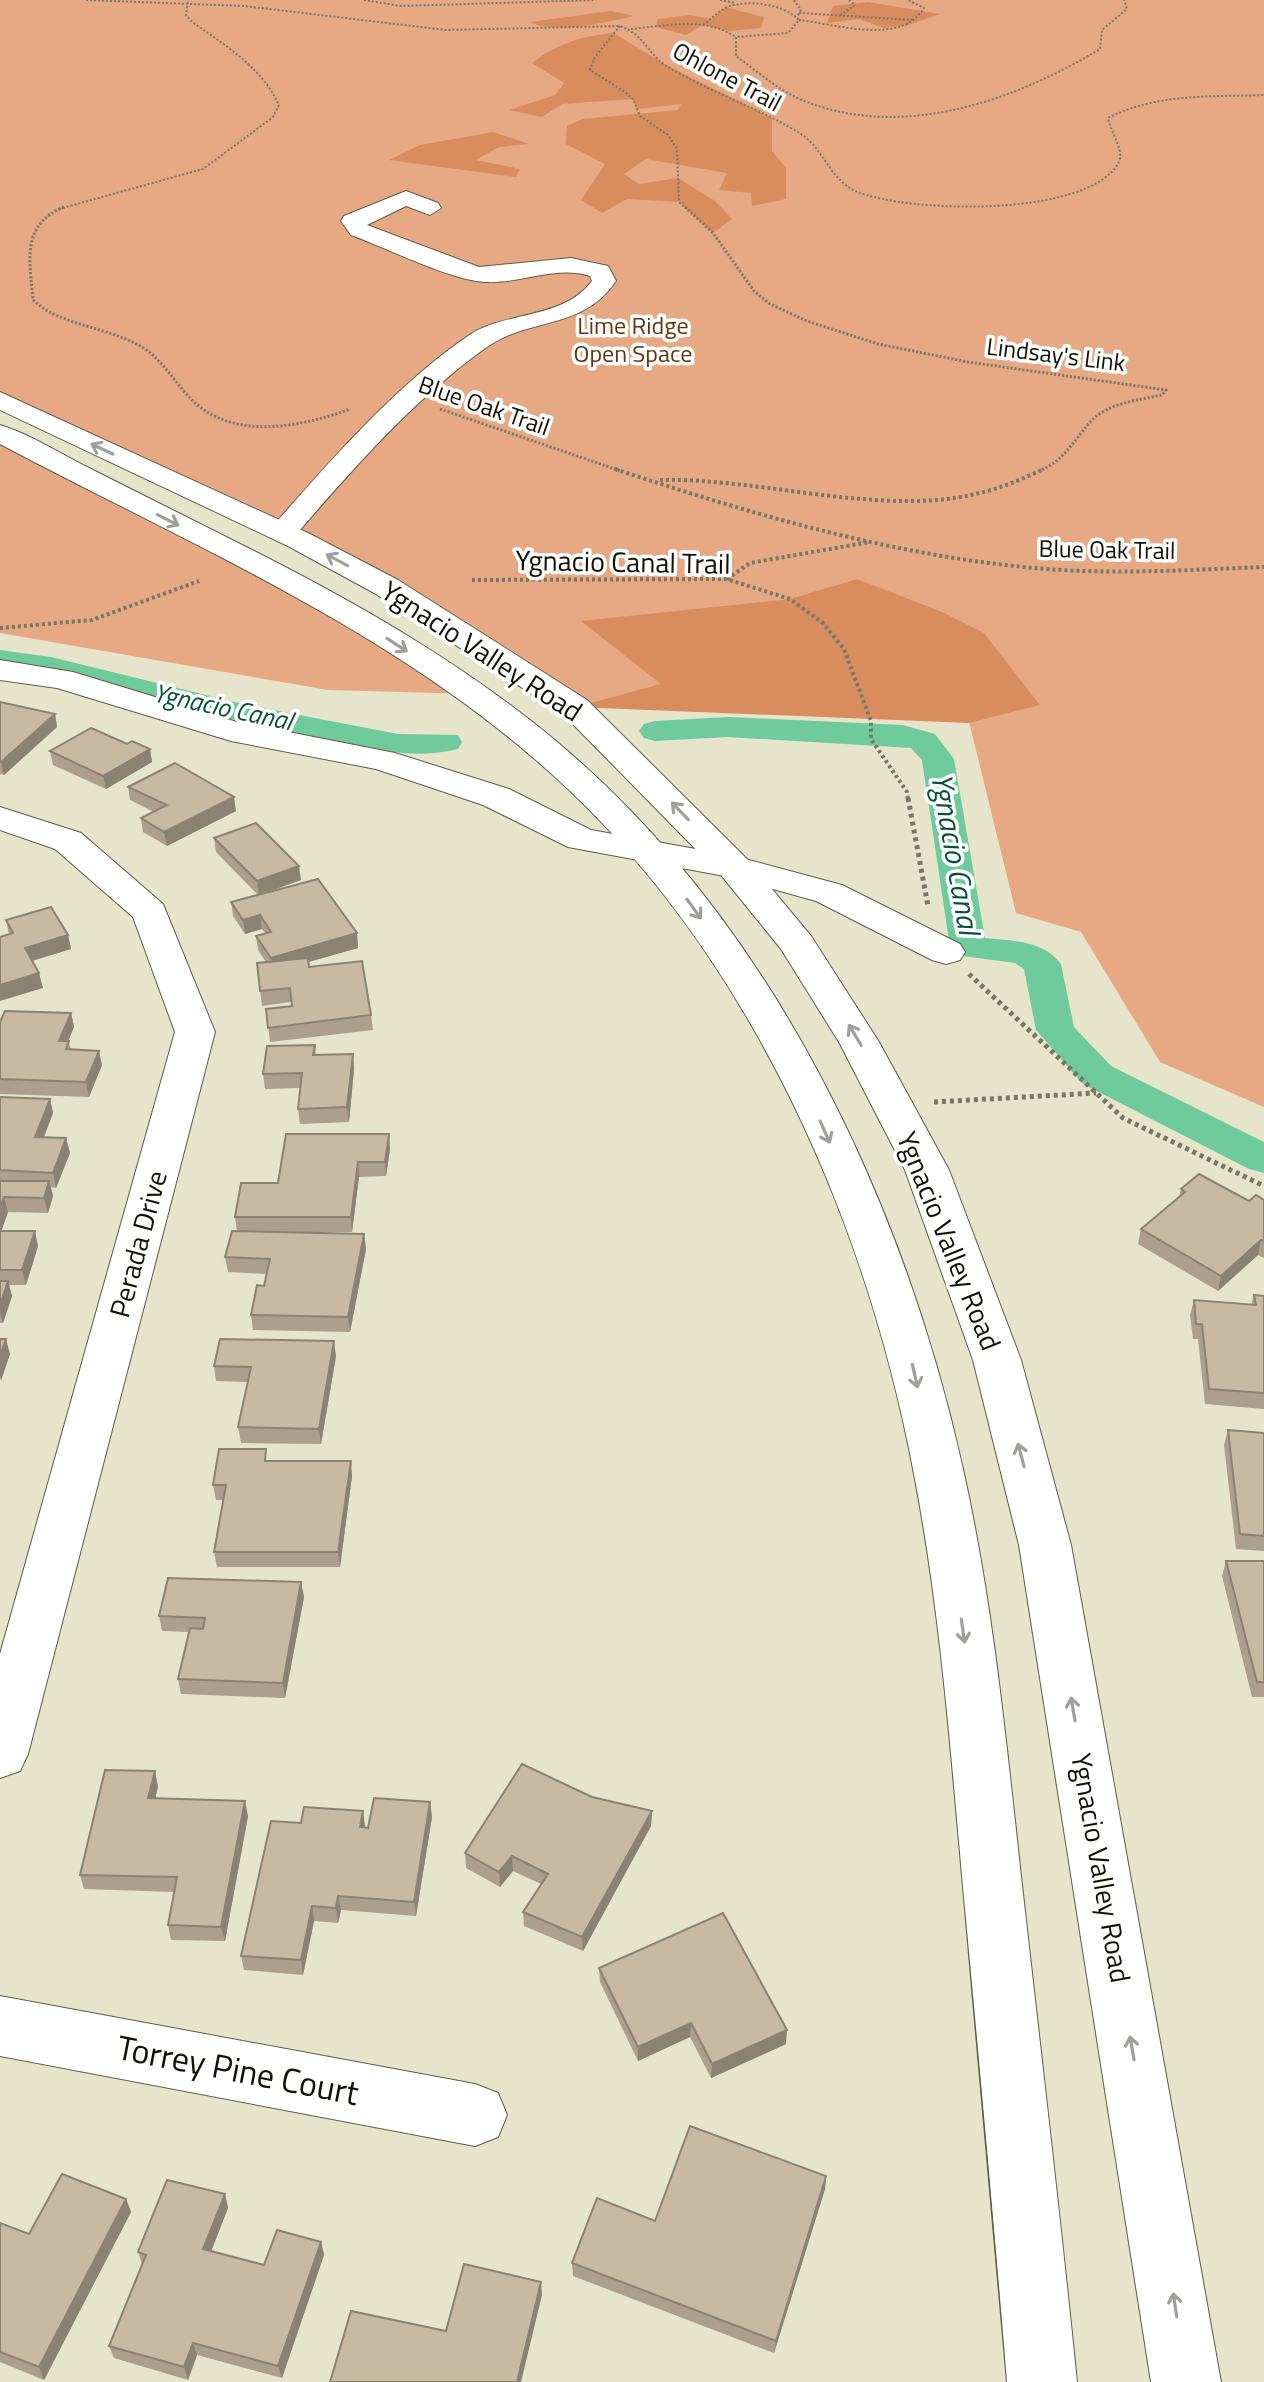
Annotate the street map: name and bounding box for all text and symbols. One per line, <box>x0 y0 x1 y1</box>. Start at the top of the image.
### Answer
street label: Ohlone Trail <box>667 32 788 120</box>
park label: Lime Ridge Open Space <box>574 307 692 371</box>
street label: Lindsay's Link <box>985 328 1128 380</box>
street label: Blue Oak Trail <box>414 366 555 444</box>
one-way arrow <box>90 441 114 456</box>
one-way arrow <box>156 513 180 529</box>
street label: Blue Oak Trail <box>1038 530 1176 568</box>
street label: Ygnacio Canal Trail <box>515 538 731 585</box>
one-way arrow <box>325 552 349 567</box>
street label: Ygnacio Valley Road <box>373 569 591 732</box>
one-way arrow <box>385 636 407 653</box>
water label: Ygnacio Canal <box>150 673 299 741</box>
water label: Ygnacio Canal <box>919 770 993 941</box>
one-way arrow <box>671 801 690 821</box>
one-way arrow <box>685 898 702 919</box>
one-way arrow <box>846 1024 862 1047</box>
one-way arrow <box>819 1119 834 1144</box>
street label: Ygnacio Valley Road <box>886 1125 1013 1357</box>
street label: Perada Drive <box>97 1166 178 1322</box>
one-way arrow <box>908 1362 923 1388</box>
one-way arrow <box>1013 1442 1028 1468</box>
one-way arrow <box>956 1618 971 1643</box>
one-way arrow <box>1065 1697 1080 1723</box>
street label: Ygnacio Valley Road <box>1060 1750 1143 1986</box>
street label: Torrey Pine Court <box>113 2020 363 2118</box>
one-way arrow <box>1123 2036 1138 2062</box>
one-way arrow <box>1167 2293 1182 2318</box>

